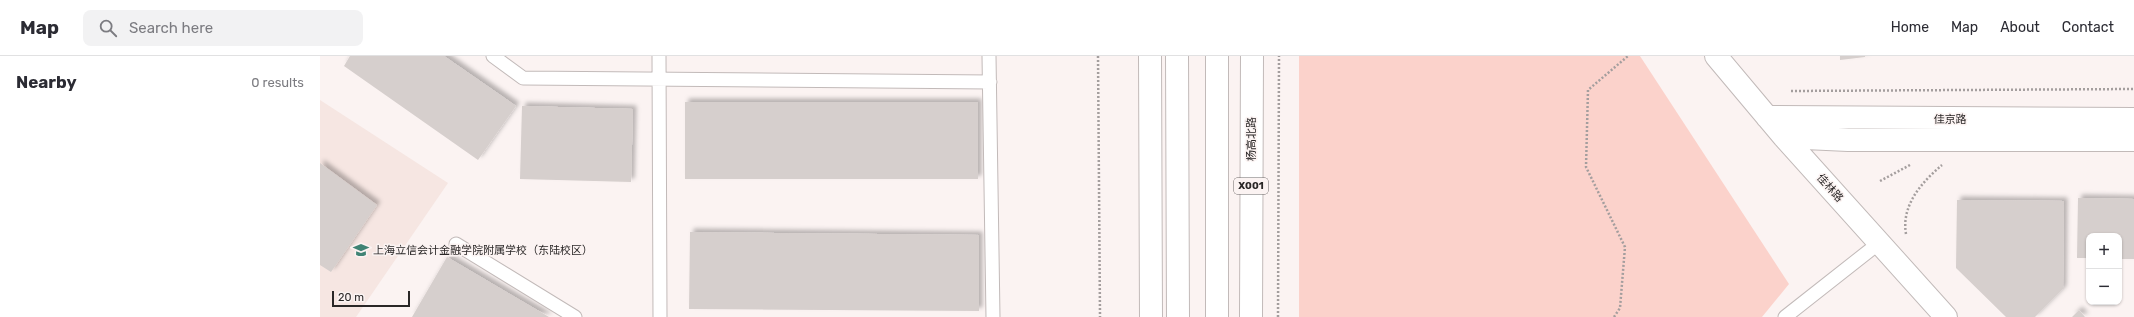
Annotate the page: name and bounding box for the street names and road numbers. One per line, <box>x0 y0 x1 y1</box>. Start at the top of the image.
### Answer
street label: 佳京路 <box>1934 113 1967 126</box>
street label: 杨高北路 <box>1245 117 1258 161</box>
street label: 佳林路 <box>1814 171 1846 205</box>
road number: X001 <box>1234 178 1268 194</box>

